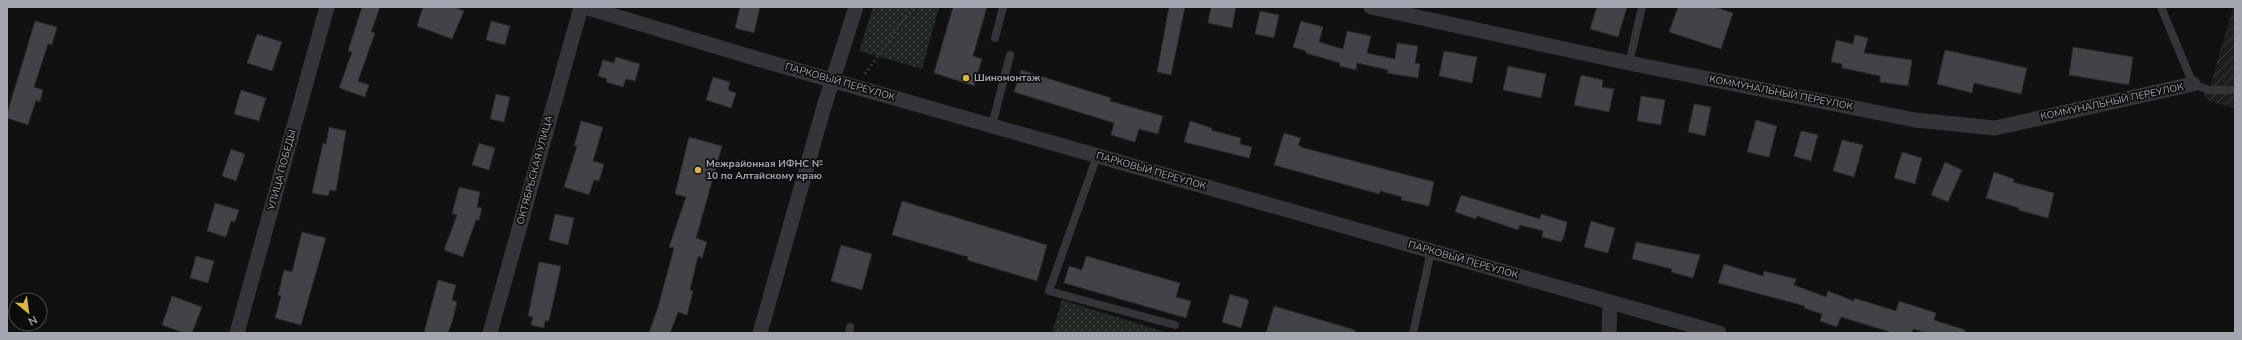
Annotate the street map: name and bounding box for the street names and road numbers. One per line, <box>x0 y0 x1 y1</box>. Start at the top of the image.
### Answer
street label: ПАРКОВЫЙ ПЕРЕУЛОК <box>783 60 897 105</box>
street label: КОММУНАЛЬНЫЙ ПЕРЕУЛОК <box>1708 72 1855 114</box>
street label: КОММУНАЛЬНЫЙ ПЕРЕУЛОК <box>2039 80 2185 124</box>
street label: ОКТЯБРЬСКАЯ УЛИЦА <box>514 113 556 226</box>
street label: УЛИЦА ПОБЕДЫ <box>264 128 300 213</box>
street label: ПАРКОВЫЙ ПЕРЕУЛОК <box>1094 149 1208 194</box>
street label: ПАРКОВЫЙ ПЕРЕУЛОК <box>1406 238 1520 283</box>

